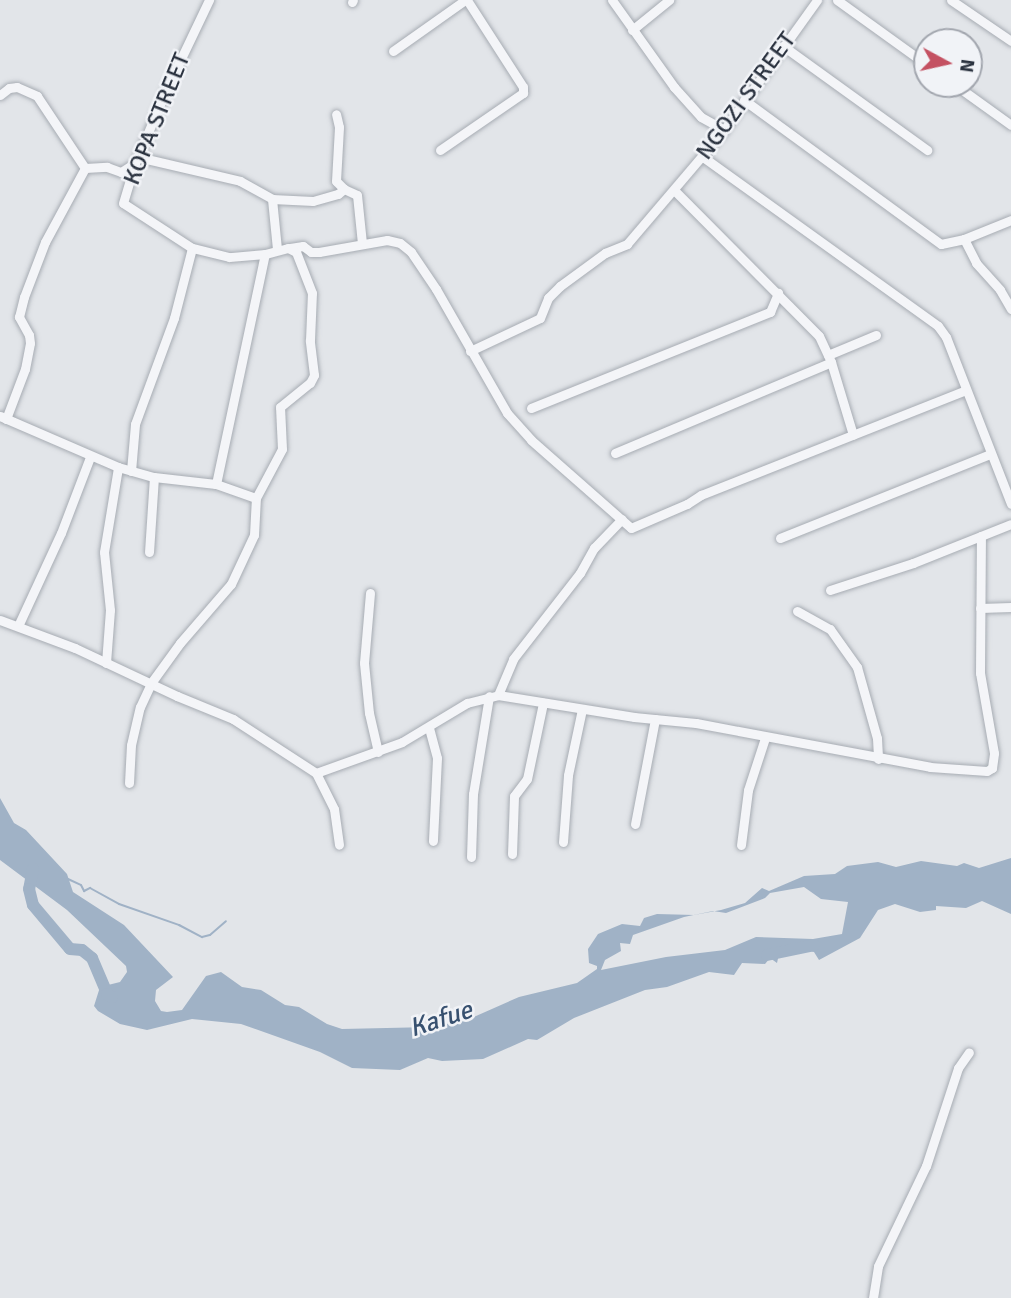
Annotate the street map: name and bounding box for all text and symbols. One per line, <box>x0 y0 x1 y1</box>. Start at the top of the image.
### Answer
street label: NGOZI STREET <box>690 27 802 165</box>
north arrow <box>913 28 983 98</box>
street label: KOPA STREET <box>117 49 197 189</box>
text: N <box>954 57 980 74</box>
water label: Kafue <box>405 995 477 1045</box>

